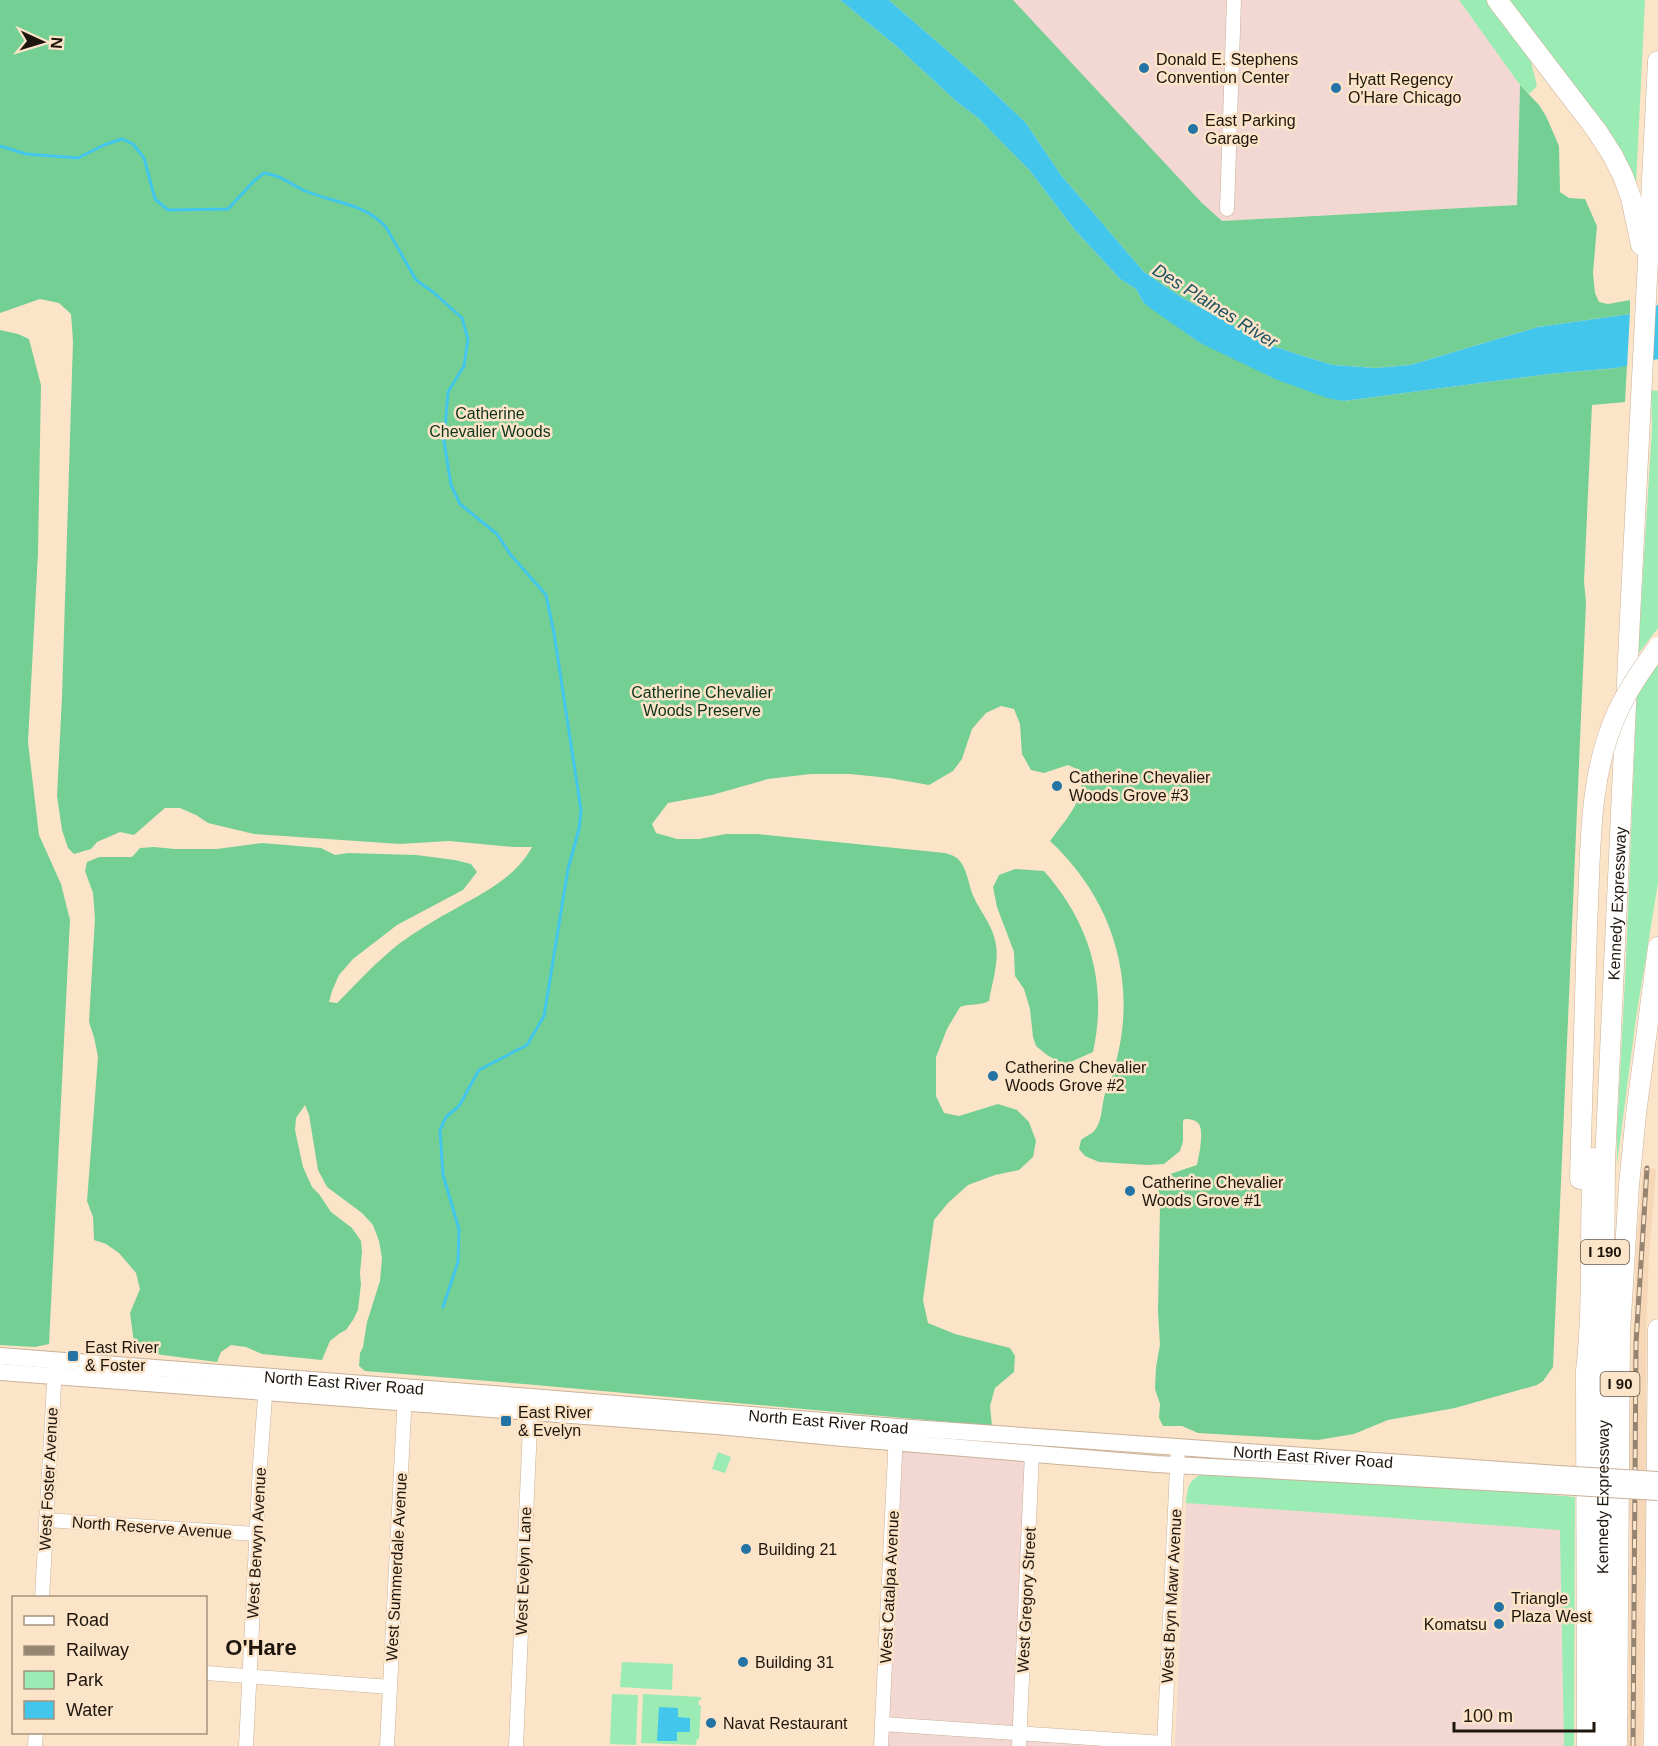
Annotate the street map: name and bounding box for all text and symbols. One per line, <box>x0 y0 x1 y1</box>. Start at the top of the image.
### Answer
north arrow <box>12 12 72 72</box>
text: N <box>48 37 65 49</box>
place label: Donald E. Stephens Convention Center <box>1156 51 1298 86</box>
marker: Donald E. Stephens Convention Center <box>1137 61 1151 75</box>
place label: Hyatt Regency O'Hare Chicago <box>1348 71 1461 106</box>
marker: Hyatt Regency O'Hare Chicago <box>1329 81 1343 95</box>
place label: East Parking Garage <box>1205 112 1296 147</box>
marker: East Parking Garage <box>1186 122 1200 136</box>
water label: Des Plaines River <box>1149 260 1282 353</box>
park label: Catherine Chevalier Woods <box>429 405 551 440</box>
park label: Catherine Chevalier Woods Preserve <box>631 684 773 719</box>
place label: Catherine Chevalier Woods Grove #3 <box>1069 769 1211 804</box>
marker: Catherine Chevalier Woods Grove #3 <box>1050 779 1064 793</box>
street label: Kennedy Expressway <box>1605 826 1629 981</box>
place label: Catherine Chevalier Woods Grove #2 <box>1005 1059 1147 1094</box>
marker: Catherine Chevalier Woods Grove #2 <box>986 1069 1000 1083</box>
place label: Catherine Chevalier Woods Grove #1 <box>1142 1174 1284 1209</box>
marker: Catherine Chevalier Woods Grove #1 <box>1123 1184 1137 1198</box>
road number: I 190 <box>1581 1240 1629 1264</box>
place label: East River & Foster <box>85 1339 159 1374</box>
marker: East River & Foster <box>66 1349 80 1363</box>
street label: North East River Road <box>263 1368 424 1398</box>
road number: I 90 <box>1600 1372 1640 1396</box>
place label: East River & Evelyn <box>518 1404 592 1439</box>
street label: West Foster Avenue <box>36 1407 61 1551</box>
street label: North East River Road <box>748 1407 909 1437</box>
marker: East River & Evelyn <box>499 1414 513 1428</box>
street label: Kennedy Expressway <box>1594 1420 1612 1574</box>
street label: North East River Road <box>1233 1443 1394 1471</box>
street label: West Berwyn Avenue <box>244 1467 269 1619</box>
street label: West Summerdale Avenue <box>383 1472 410 1662</box>
street label: West Evelyn Lane <box>513 1506 534 1636</box>
street label: West Bryn Mawr Avenue <box>1158 1508 1185 1684</box>
street label: West Catalpa Avenue <box>877 1510 902 1664</box>
street label: North Reserve Avenue <box>71 1513 233 1542</box>
street label: West Gregory Street <box>1014 1526 1039 1673</box>
place label: Building 21 <box>758 1541 837 1558</box>
marker: Building 21 <box>739 1542 753 1556</box>
place label: Triangle Plaza West <box>1511 1590 1592 1625</box>
legend <box>12 1596 207 1734</box>
marker: Triangle Plaza West <box>1492 1600 1506 1614</box>
text: Road <box>66 1610 109 1630</box>
place label: Komatsu <box>1424 1616 1487 1633</box>
marker: Komatsu <box>1492 1617 1506 1631</box>
district label: O'Hare <box>225 1635 297 1660</box>
text: Railway <box>66 1640 129 1660</box>
place label: Building 31 <box>755 1654 834 1671</box>
marker: Building 31 <box>736 1655 750 1669</box>
text: Park <box>66 1670 104 1690</box>
scale bar <box>1454 1695 1594 1733</box>
text: Water <box>66 1700 113 1720</box>
text: 100 m <box>1463 1706 1513 1726</box>
place label: Navat Restaurant <box>723 1715 848 1732</box>
marker: Navat Restaurant <box>704 1716 718 1730</box>

